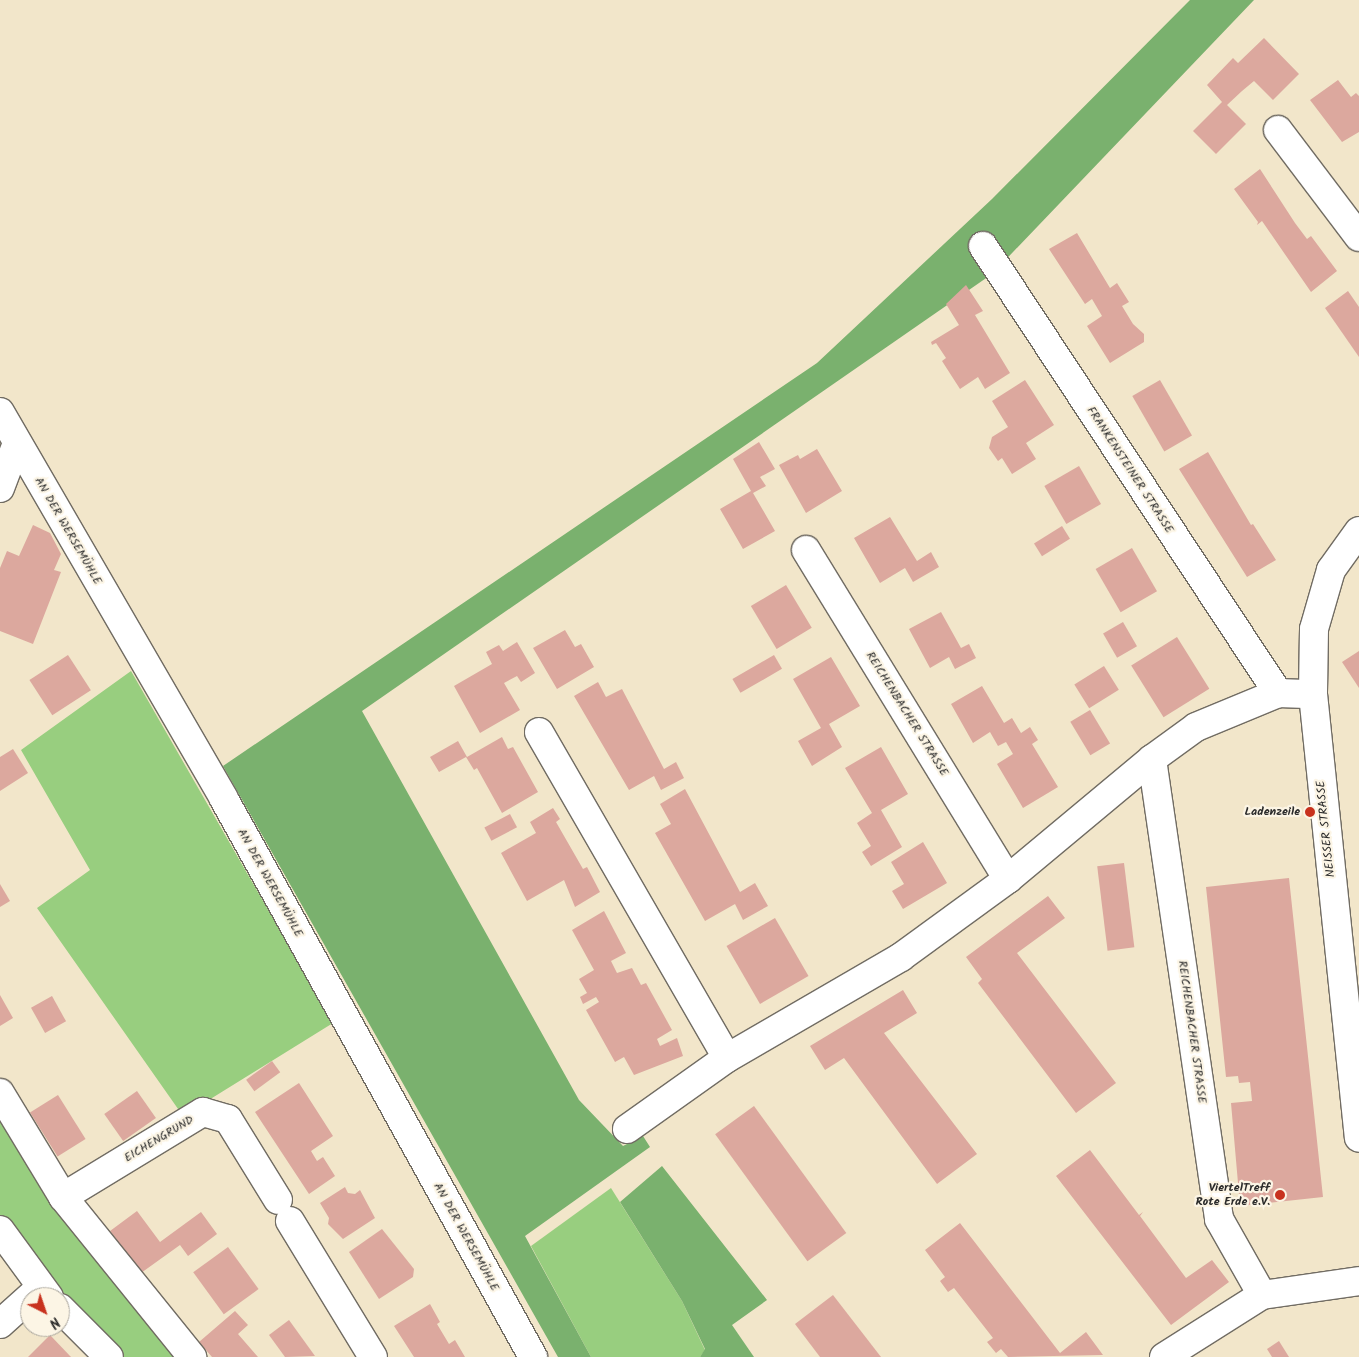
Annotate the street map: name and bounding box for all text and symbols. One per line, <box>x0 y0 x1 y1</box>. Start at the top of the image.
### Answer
street label: FRANKENSTEINER STRASSE <box>1084 404 1176 536</box>
street label: AN DER WERSEMÜHLE <box>31 475 105 587</box>
street label: REICHENBACHER STRASSE <box>863 649 951 779</box>
street label: NEISSER STRASSE <box>1314 780 1338 878</box>
place label: Ladenzeile <box>1245 805 1300 819</box>
marker: Ladenzeile <box>1304 806 1316 818</box>
street label: AN DER WERSEMÜHLE <box>234 826 306 940</box>
street label: REICHENBACHER STRASSE <box>1175 960 1209 1104</box>
street label: EICHENGRUND <box>122 1113 196 1165</box>
street label: AN DER WERSEMÜHLE <box>430 1180 502 1294</box>
place label: ViertelTreff Rote Erde e.V. <box>1196 1181 1270 1209</box>
marker: ViertelTreff Rote Erde e.V. <box>1274 1189 1286 1201</box>
north arrow <box>20 1287 70 1337</box>
text: N <box>44 1311 65 1334</box>

